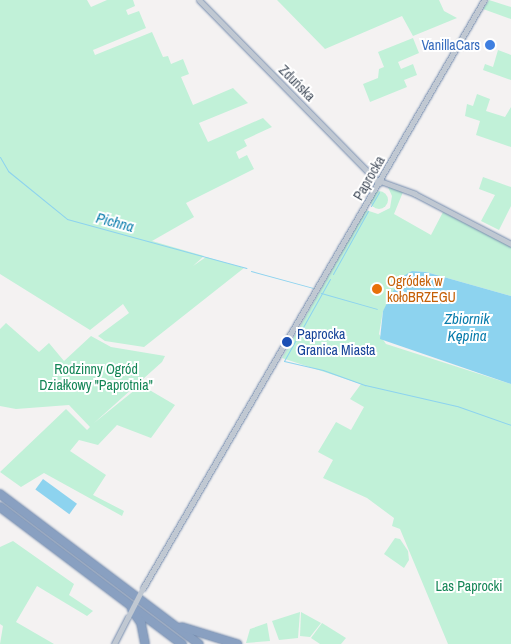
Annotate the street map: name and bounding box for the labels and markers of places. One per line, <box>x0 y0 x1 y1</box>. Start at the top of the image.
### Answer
place label: VanillaCars <box>422 37 480 53</box>
marker: VanillaCars <box>484 39 496 51</box>
place label: Ogródek w kołoBRZEGU <box>387 273 456 306</box>
marker: Ogródek w kołoBRZEGU <box>371 283 383 295</box>
place label: Paprocka Granica Miasta <box>297 326 375 358</box>
marker: Paprocka Granica Miasta <box>281 336 293 348</box>

